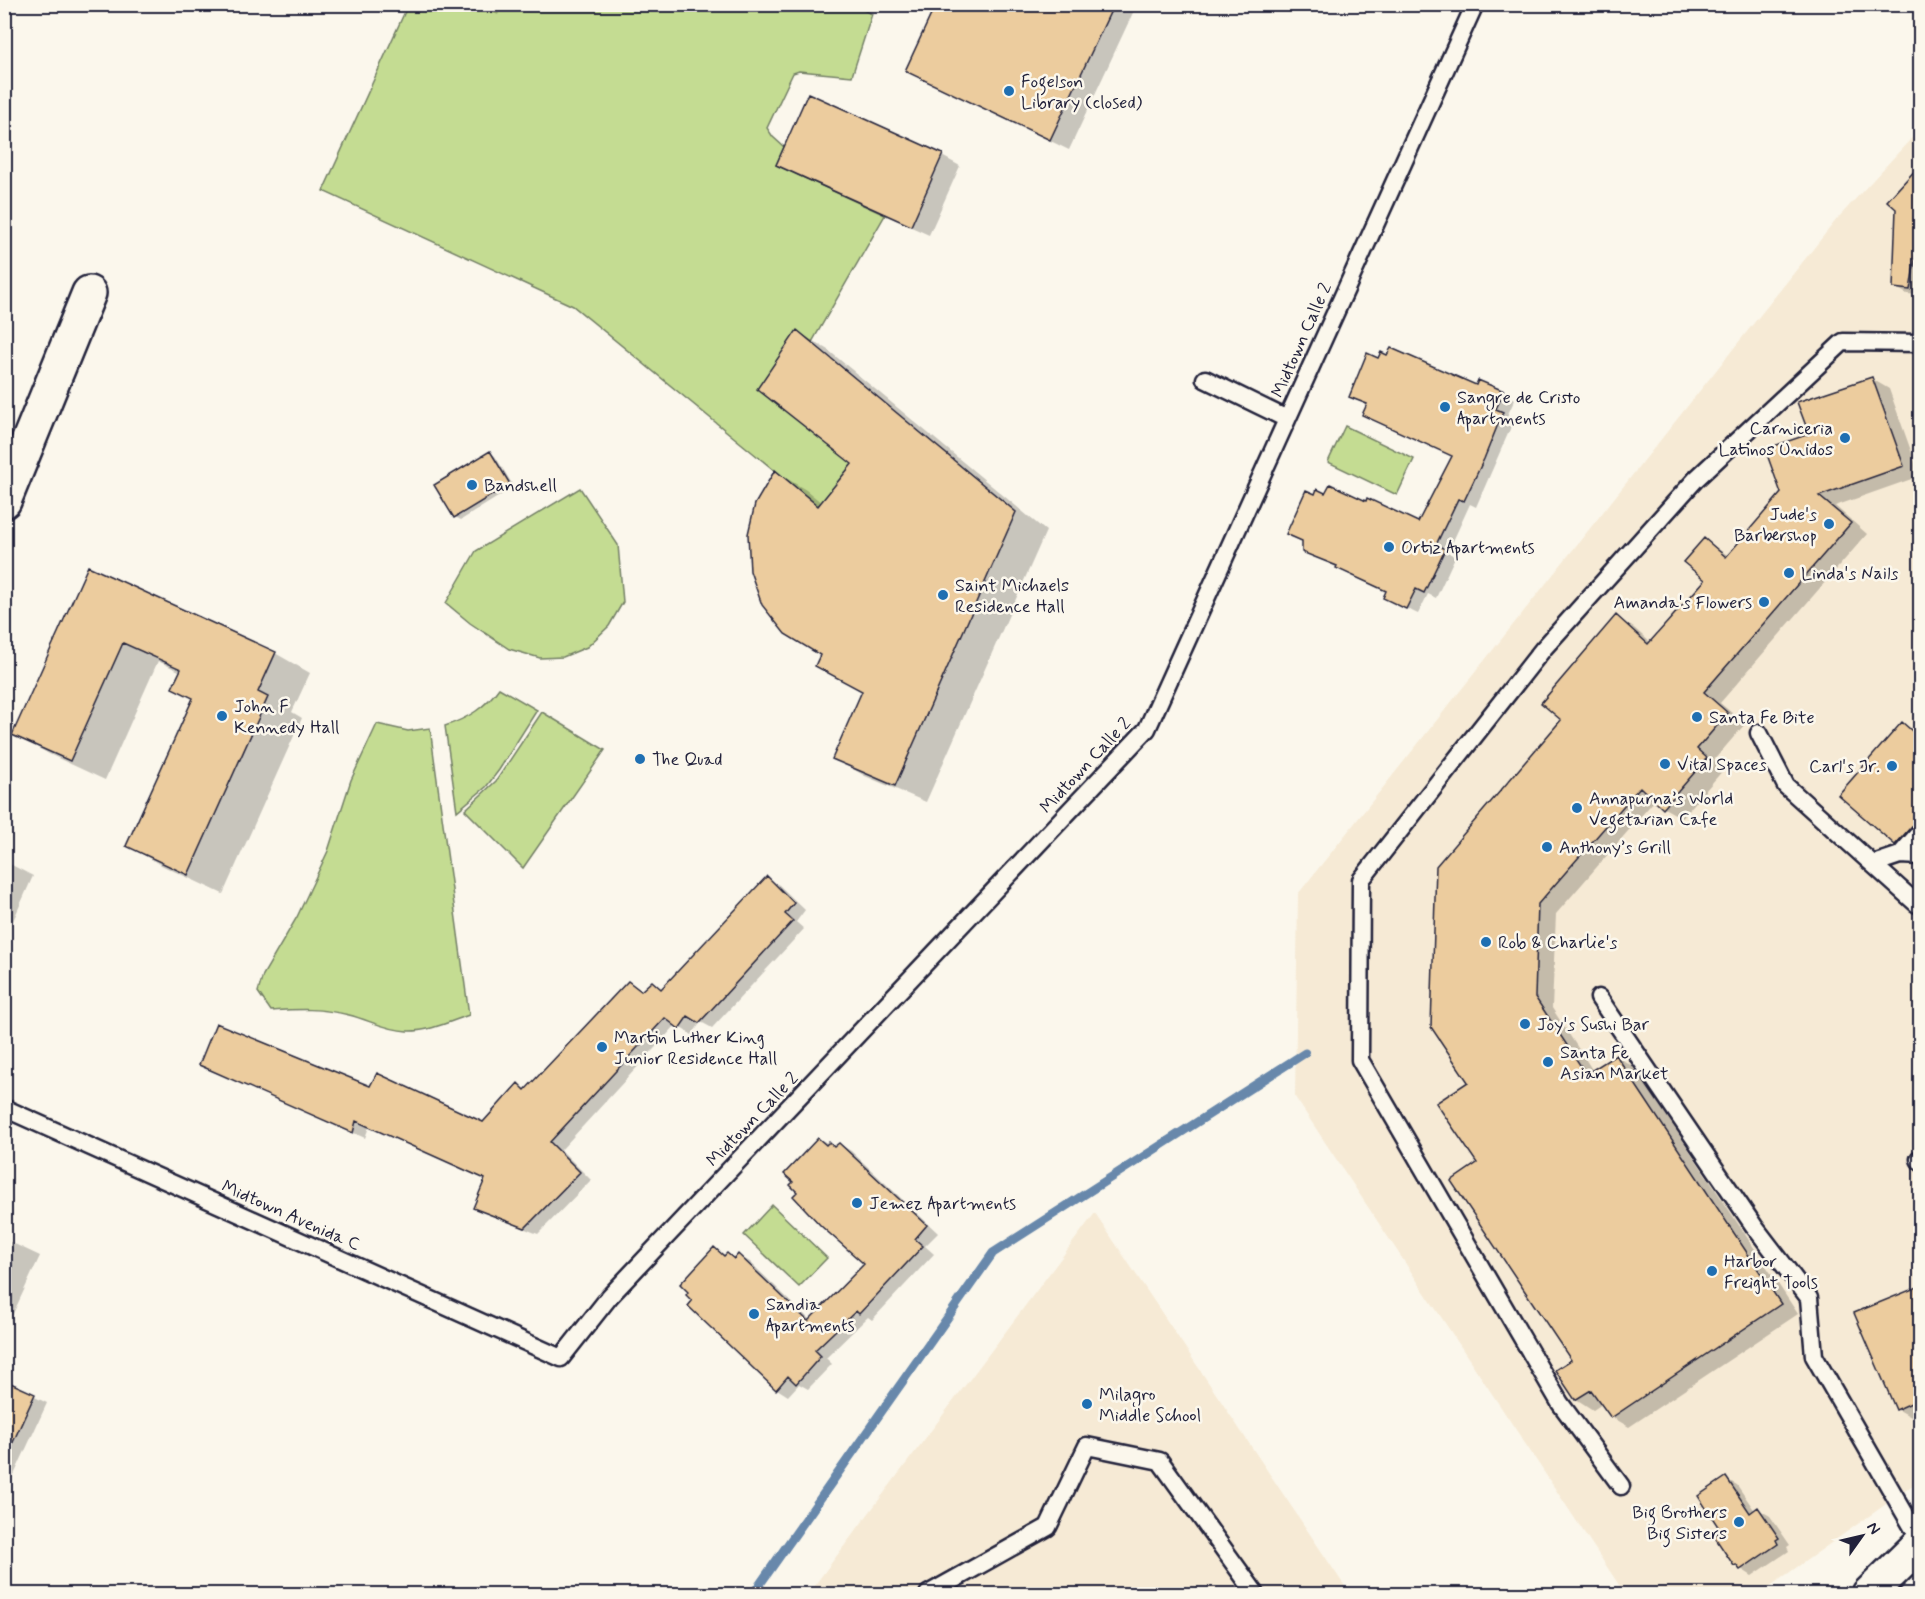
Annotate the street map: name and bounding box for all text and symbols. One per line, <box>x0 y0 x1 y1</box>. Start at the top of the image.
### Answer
place label: Fogelson Library (closed) <box>1021 70 1143 115</box>
marker: Fogelson Library (closed) <box>1002 84 1016 98</box>
street label: Midtown Calle 2 <box>1266 279 1338 402</box>
place label: Sangre de Cristo Apartments <box>1457 386 1580 432</box>
marker: Sangre de Cristo Apartments <box>1438 400 1452 414</box>
place label: Carniceria Latinos Unidos <box>1718 417 1833 462</box>
marker: Carniceria Latinos Unidos <box>1838 431 1852 445</box>
place label: Bandshell <box>484 474 557 498</box>
marker: Bandshell <box>465 478 479 492</box>
place label: Jude's Barbershop <box>1734 503 1817 548</box>
marker: Jude's Barbershop <box>1822 517 1836 531</box>
place label: Ortiz Apartments <box>1401 536 1535 561</box>
marker: Ortiz Apartments <box>1382 540 1396 554</box>
place label: Linda's Nails <box>1801 562 1899 586</box>
marker: Linda's Nails <box>1782 566 1796 580</box>
place label: Saint Michaels Residence Hall <box>955 574 1069 619</box>
marker: Saint Michaels Residence Hall <box>936 588 950 602</box>
place label: Amanda's Flowers <box>1614 591 1752 615</box>
marker: Amanda's Flowers <box>1757 595 1771 609</box>
place label: John F Kennedy Hall <box>234 695 340 740</box>
place label: Santa Fe Bite <box>1709 706 1815 730</box>
marker: John F Kennedy Hall <box>215 709 229 723</box>
marker: Santa Fe Bite <box>1690 710 1704 724</box>
street label: Midtown Calle 2 <box>1035 712 1137 819</box>
place label: The Quad <box>652 748 723 772</box>
marker: The Quad <box>633 752 647 766</box>
place label: Vital Spaces <box>1677 753 1767 777</box>
place label: Carl's Jr. <box>1809 755 1880 779</box>
marker: Vital Spaces <box>1658 757 1672 771</box>
marker: Carl's Jr. <box>1885 759 1899 773</box>
place label: Annapurna’s World Vegetarian Cafe <box>1589 787 1733 834</box>
marker: Annapurna’s World Vegetarian Cafe <box>1570 801 1584 815</box>
place label: Anthony’s Grill <box>1559 836 1671 860</box>
marker: Anthony’s Grill <box>1540 840 1554 854</box>
place label: Rob & Charlie's <box>1498 931 1618 955</box>
marker: Rob & Charlie's <box>1479 935 1493 949</box>
place label: Joy's Sushi Bar <box>1537 1013 1650 1037</box>
marker: Joy's Sushi Bar <box>1518 1017 1532 1031</box>
place label: Martin Luther King Junior Residence Hall <box>614 1026 777 1071</box>
marker: Martin Luther King Junior Residence Hall <box>595 1040 609 1054</box>
place label: Santa Fe Asian Market <box>1560 1041 1669 1086</box>
marker: Santa Fe Asian Market <box>1541 1055 1555 1069</box>
street label: Midtown Calle 2 <box>701 1067 804 1172</box>
street label: Midtown Avenida C <box>218 1175 364 1257</box>
place label: Jemez Apartments <box>869 1192 1016 1217</box>
marker: Jemez Apartments <box>850 1196 864 1210</box>
place label: Harbor Freight Tools <box>1724 1250 1818 1295</box>
marker: Harbor Freight Tools <box>1705 1264 1719 1278</box>
place label: Sandia Apartments <box>766 1293 854 1339</box>
marker: Sandia Apartments <box>747 1307 761 1321</box>
place label: Milagro Middle School <box>1099 1383 1201 1428</box>
marker: Milagro Middle School <box>1080 1397 1094 1411</box>
place label: Big Brothers Big Sisters <box>1632 1501 1727 1548</box>
north arrow <box>1832 1506 1892 1566</box>
marker: Big Brothers Big Sisters <box>1732 1515 1746 1529</box>
text: N <box>1862 1518 1885 1539</box>

